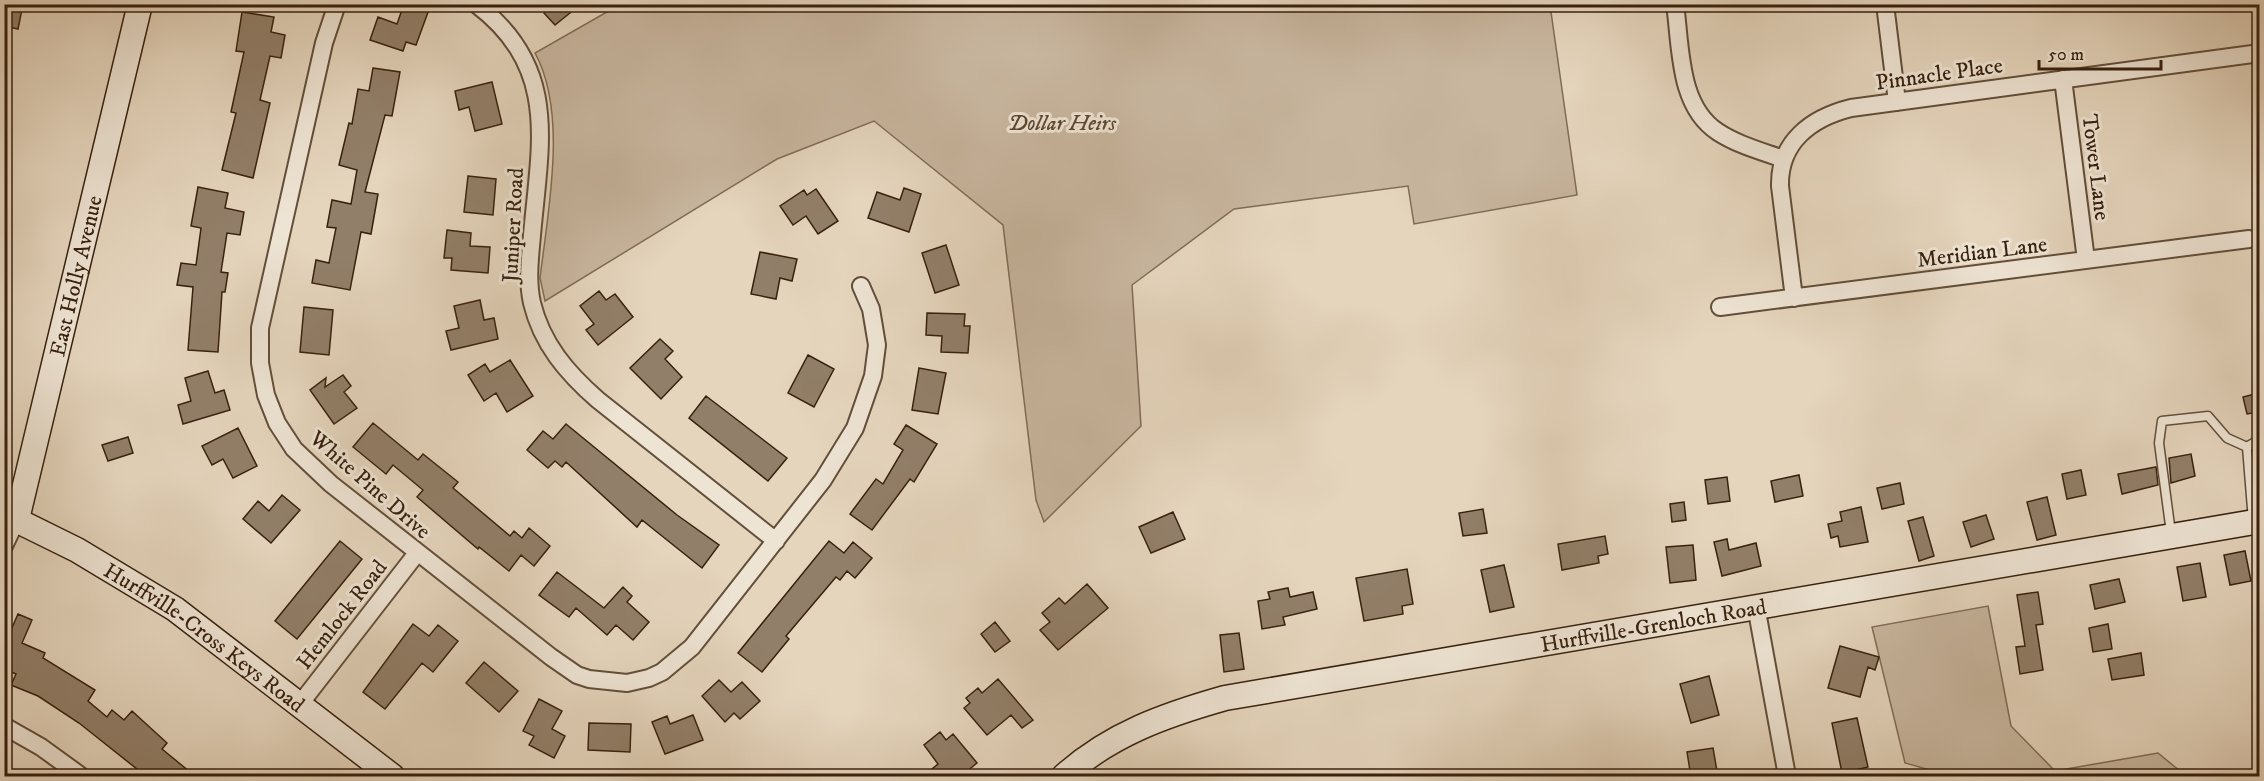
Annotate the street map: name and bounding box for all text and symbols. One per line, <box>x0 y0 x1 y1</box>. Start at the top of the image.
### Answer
scale bar <box>2039 33 2160 71</box>
text: 50 m <box>2048 44 2084 66</box>
street label: Pinnacle Place <box>1874 52 2004 97</box>
park label: Dollar Heirs <box>1008 110 1117 137</box>
street label: Tower Lane <box>2076 113 2115 222</box>
street label: Juniper Road <box>497 167 530 285</box>
street label: East Holly Avenue <box>44 193 109 359</box>
street label: Meridian Lane <box>1916 231 2049 274</box>
street label: White Pine Drive <box>303 425 436 545</box>
street label: Hemlock Road <box>291 555 393 675</box>
street label: Hurffville-Cross Keys Road <box>98 557 310 719</box>
street label: Hurffville-Grenloch Road <box>1539 594 1768 659</box>

